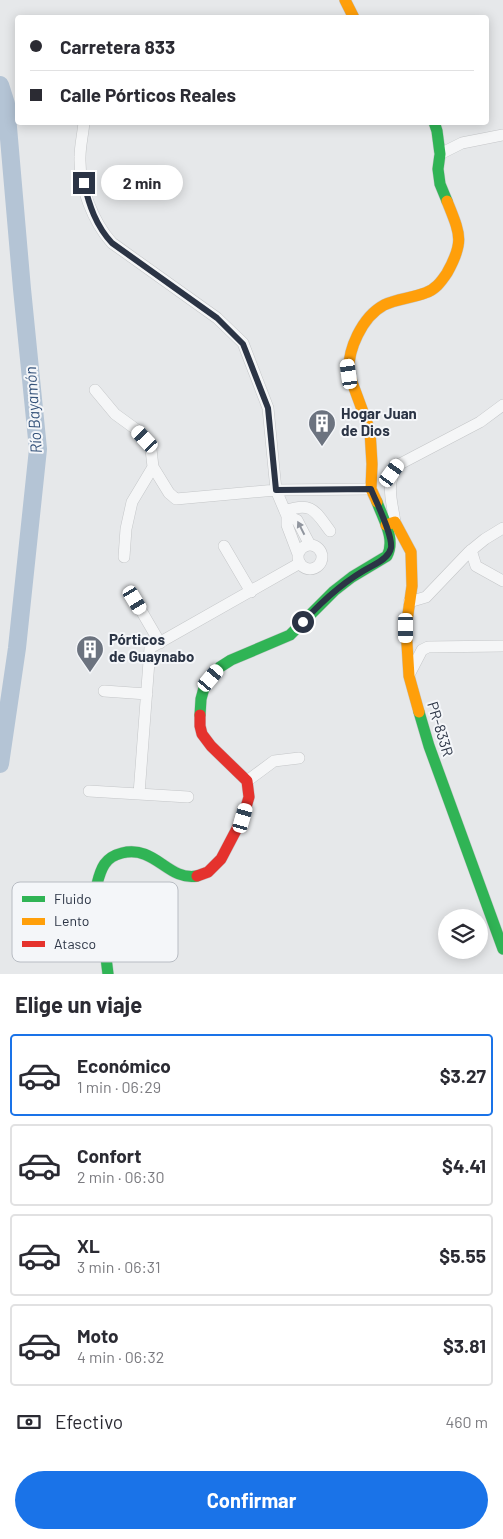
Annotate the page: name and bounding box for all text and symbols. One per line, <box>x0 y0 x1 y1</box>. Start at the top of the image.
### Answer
text: Carretera 833 <box>60 35 175 58</box>
text: Calle Pórticos Reales <box>60 83 236 106</box>
callout: 2 min <box>102 166 184 200</box>
route end <box>73 172 95 194</box>
text: 2 min <box>123 173 161 192</box>
car <box>339 358 358 390</box>
water label: Río Bayamón <box>20 366 45 454</box>
place label: Hogar Juan de Dios <box>341 404 417 439</box>
building icon: Hogar Juan de Dios <box>307 408 337 447</box>
car <box>129 423 160 455</box>
car <box>377 456 406 490</box>
one-way arrow <box>297 520 305 535</box>
car <box>120 583 149 617</box>
route start <box>292 611 314 633</box>
car <box>398 613 413 643</box>
place label: Pórticos de Guaynabo <box>109 630 194 665</box>
building icon: Pórticos de Guaynabo <box>75 634 105 673</box>
car <box>195 662 226 694</box>
street label: PR-833R <box>424 699 458 758</box>
car <box>231 802 254 834</box>
legend <box>12 882 178 962</box>
text: Fluido <box>54 890 92 907</box>
map controls <box>438 909 488 959</box>
button: layers <box>438 909 488 959</box>
text: Lento <box>54 912 89 929</box>
text: Atasco <box>54 935 96 952</box>
text: Elige un viaje <box>15 991 142 1017</box>
icon: car <box>17 1053 62 1098</box>
text: Económico <box>77 1054 171 1077</box>
text: $3.27 <box>440 1064 486 1087</box>
text: 1 min · 06:29 <box>77 1077 161 1096</box>
icon: car <box>17 1143 62 1188</box>
text: Confort <box>77 1144 141 1167</box>
text: $4.41 <box>442 1154 486 1177</box>
text: 2 min · 06:30 <box>77 1167 164 1186</box>
icon: car <box>17 1233 62 1278</box>
text: XL <box>77 1234 100 1257</box>
text: $5.55 <box>439 1244 486 1267</box>
text: 3 min · 06:31 <box>77 1257 161 1276</box>
icon: car <box>17 1323 62 1368</box>
text: Moto <box>77 1324 119 1347</box>
text: $3.81 <box>443 1334 486 1357</box>
text: 4 min · 06:32 <box>77 1347 164 1366</box>
icon: cash <box>15 1408 43 1436</box>
text: Efectivo <box>55 1410 123 1433</box>
text: 460 m <box>445 1412 488 1431</box>
button: Confirmar <box>15 1471 488 1529</box>

